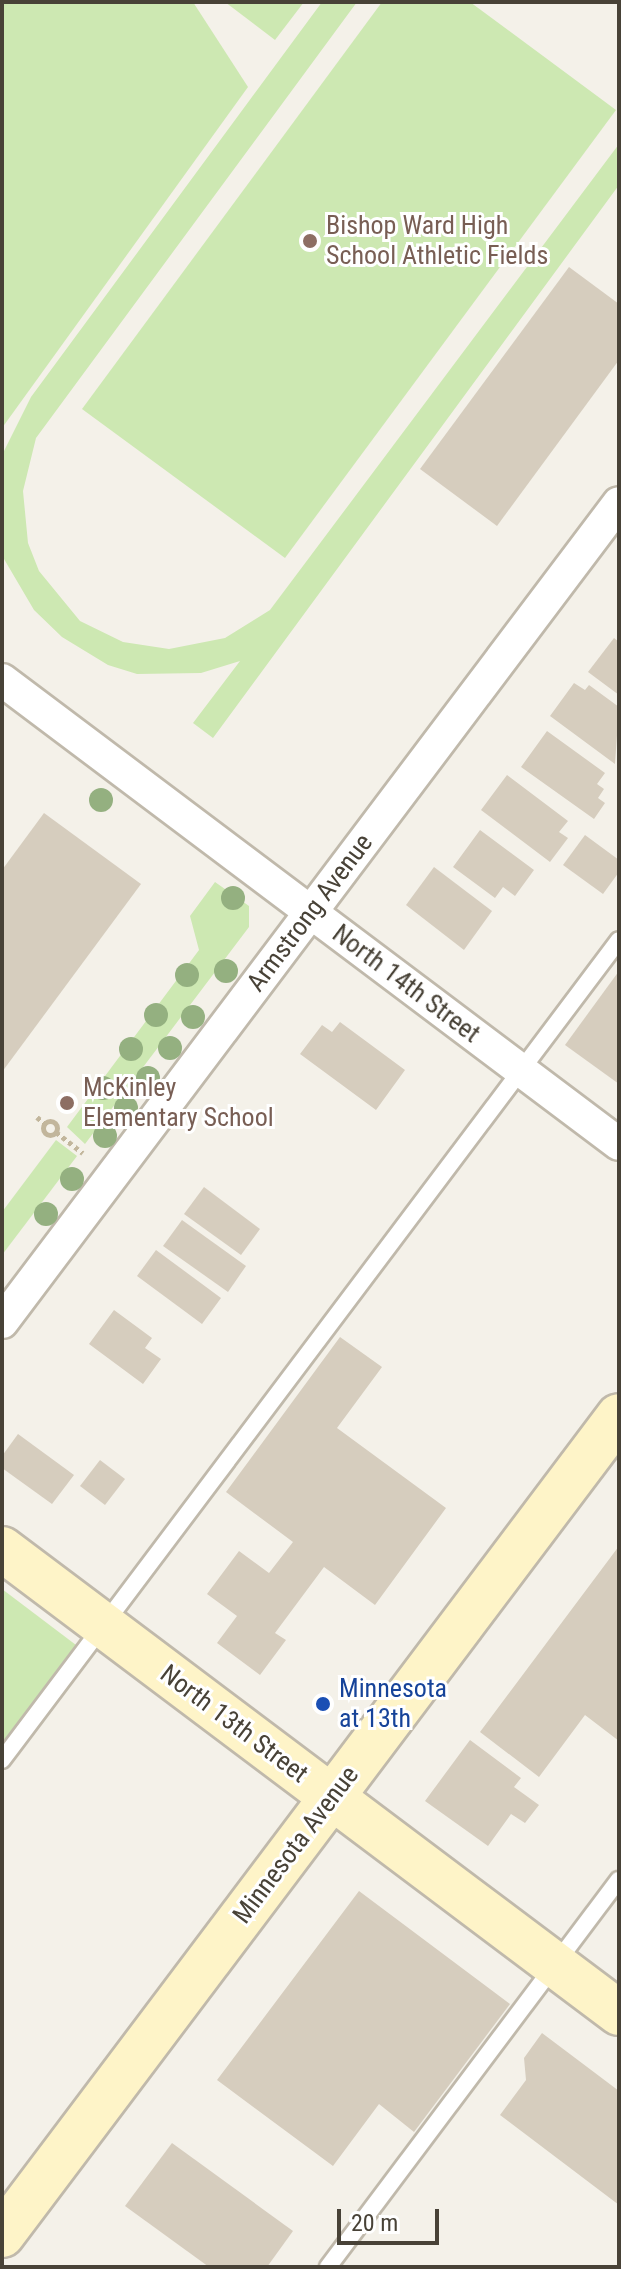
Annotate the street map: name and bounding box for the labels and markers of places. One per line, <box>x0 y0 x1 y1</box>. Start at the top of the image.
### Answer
place label: Bishop Ward High School Athletic Fields <box>326 210 548 272</box>
marker: Bishop Ward High School Athletic Fields <box>301 232 319 250</box>
place label: McKinley Elementary School <box>83 1072 274 1134</box>
marker: McKinley Elementary School <box>58 1094 76 1112</box>
place label: Minnesota at 13th <box>339 1673 447 1734</box>
marker: Minnesota at 13th <box>314 1695 332 1713</box>

